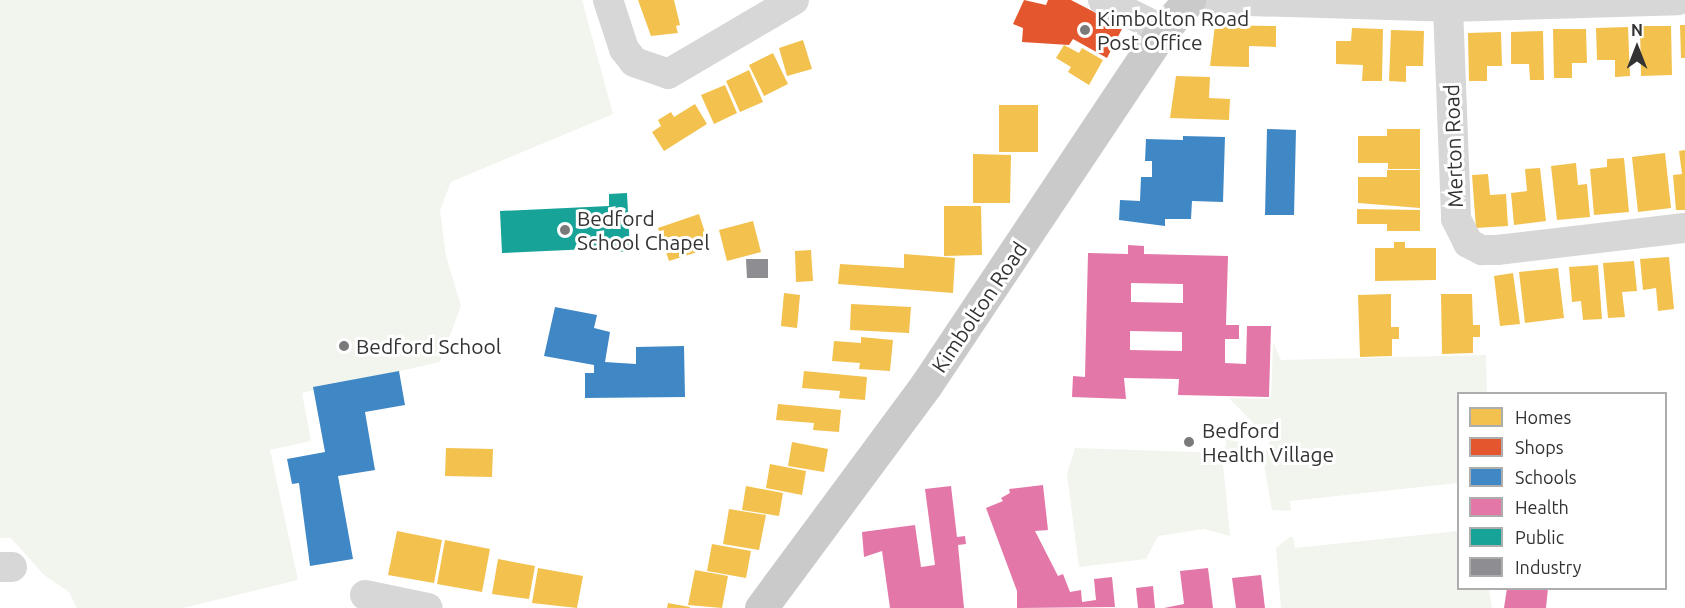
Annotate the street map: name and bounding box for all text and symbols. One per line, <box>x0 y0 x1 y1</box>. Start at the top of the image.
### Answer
place label: Kimbolton Road Post Office <box>1097 5 1249 55</box>
north arrow <box>1607 18 1667 78</box>
text: N <box>1631 21 1643 39</box>
marker: Kimbolton Road Post Office <box>1078 23 1092 37</box>
street label: Merton Road <box>1438 84 1468 208</box>
place label: Bedford School Chapel <box>577 205 710 255</box>
marker: Bedford School Chapel <box>558 223 572 237</box>
street label: Kimbolton Road <box>926 237 1032 377</box>
place label: Bedford School <box>356 333 501 359</box>
marker: Bedford School <box>337 339 351 353</box>
legend <box>1457 392 1667 590</box>
text: Homes <box>1515 407 1571 427</box>
place label: Bedford Health Village <box>1202 417 1334 467</box>
marker: Bedford Health Village <box>1180 433 1198 451</box>
text: Shops <box>1515 437 1564 457</box>
text: Schools <box>1515 467 1577 487</box>
text: Health <box>1515 497 1569 517</box>
text: Public <box>1515 527 1564 547</box>
text: Industry <box>1515 557 1581 577</box>

